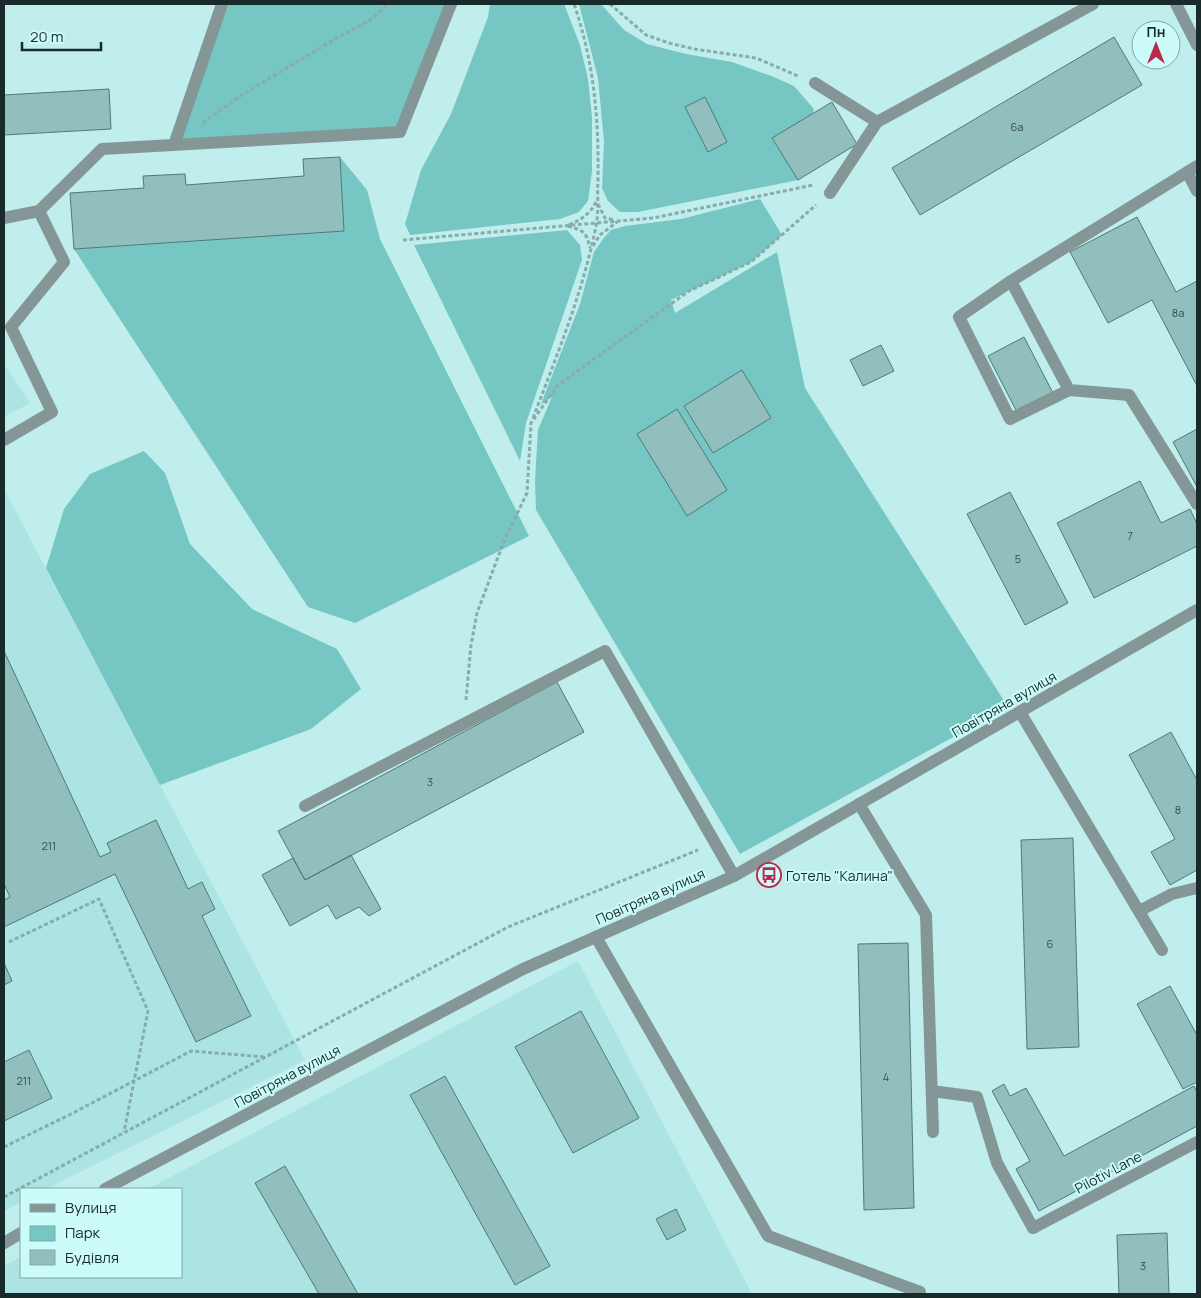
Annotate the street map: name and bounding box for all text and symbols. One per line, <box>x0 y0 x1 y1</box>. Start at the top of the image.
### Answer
scale bar <box>22 20 101 52</box>
north arrow <box>1131 20 1181 70</box>
text: Пн <box>1147 22 1165 41</box>
text: 20 m <box>30 26 63 47</box>
house number: 6а <box>1011 119 1023 134</box>
house number: 8а <box>1172 305 1184 320</box>
house number: 7 <box>1127 528 1133 543</box>
house number: 5 <box>1015 551 1021 566</box>
street label: Повітряна вулиця <box>948 666 1060 742</box>
house number: 3 <box>427 774 433 789</box>
house number: 8 <box>1175 802 1181 817</box>
house number: 211 <box>42 838 56 853</box>
bus stop icon: Готель "Калина" <box>756 862 782 888</box>
street label: Повітряна вулиця <box>592 863 708 929</box>
place label: Готель "Калина" <box>786 866 893 885</box>
house number: 6 <box>1047 936 1054 951</box>
street label: Повітряна вулиця <box>231 1040 343 1112</box>
house number: 4 <box>883 1069 889 1084</box>
house number: 211 <box>17 1073 31 1088</box>
street label: Pilotiv Lane <box>1071 1146 1145 1198</box>
legend <box>20 1188 182 1278</box>
text: Вулиця <box>65 1197 117 1218</box>
text: Парк <box>65 1222 101 1243</box>
text: Будівля <box>65 1247 119 1268</box>
house number: 3 <box>1140 1258 1146 1273</box>

